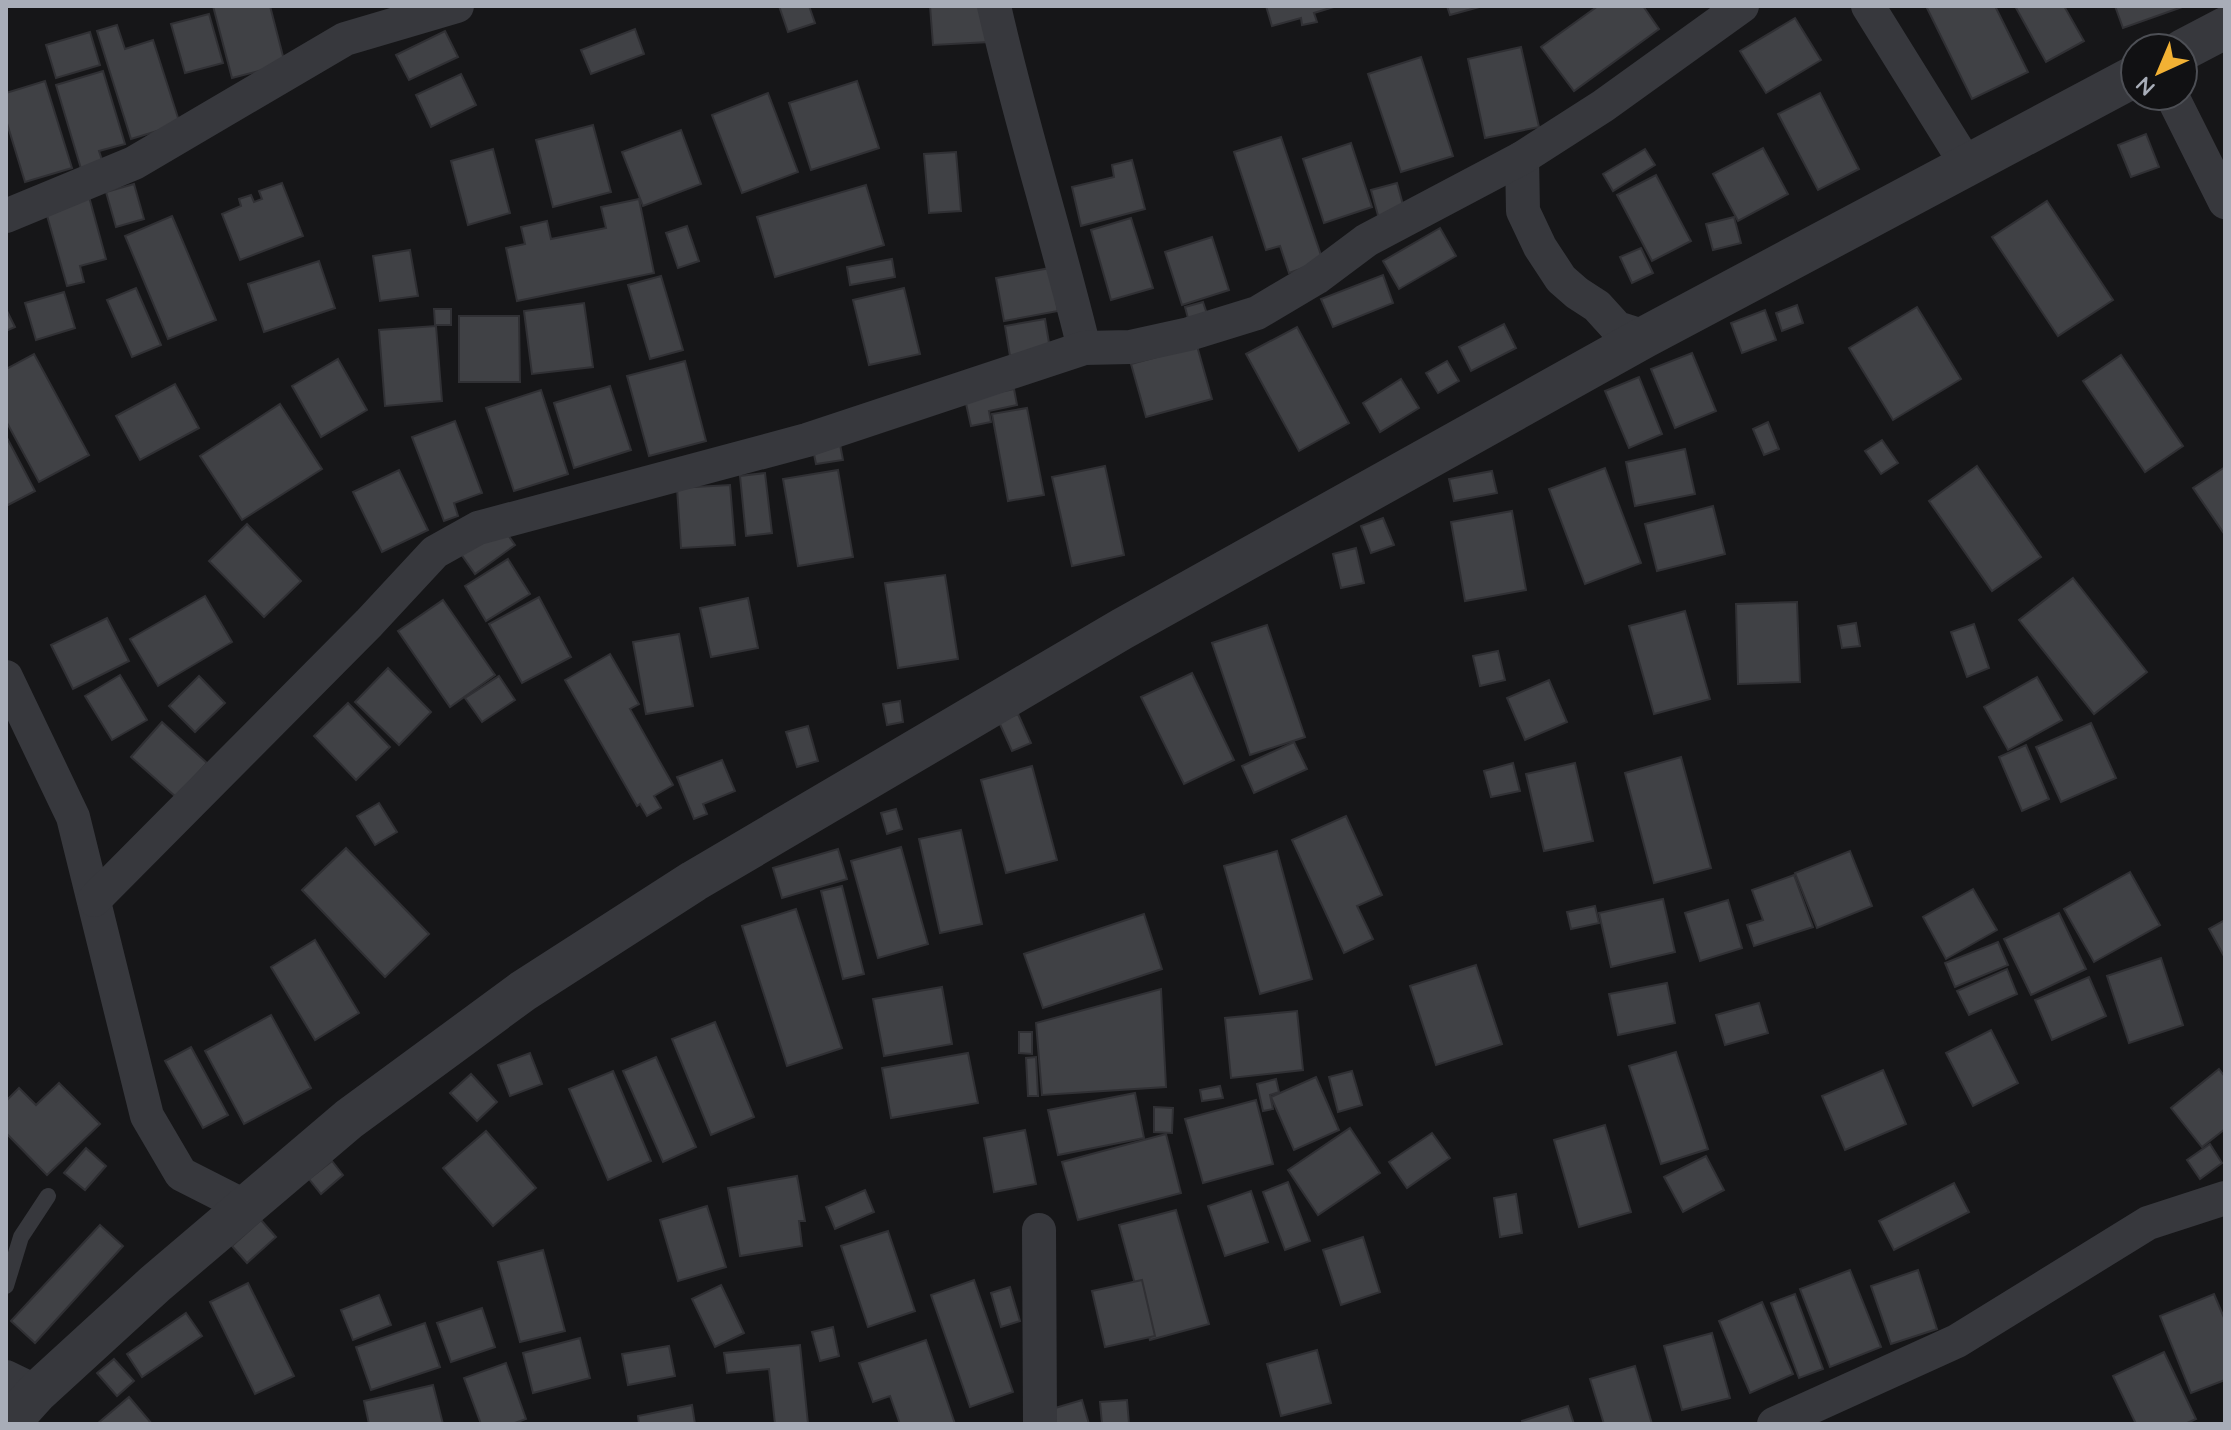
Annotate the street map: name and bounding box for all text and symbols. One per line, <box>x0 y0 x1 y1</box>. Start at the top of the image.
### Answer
north arrow <box>2119 32 2199 112</box>
text: N <box>2130 71 2161 102</box>

